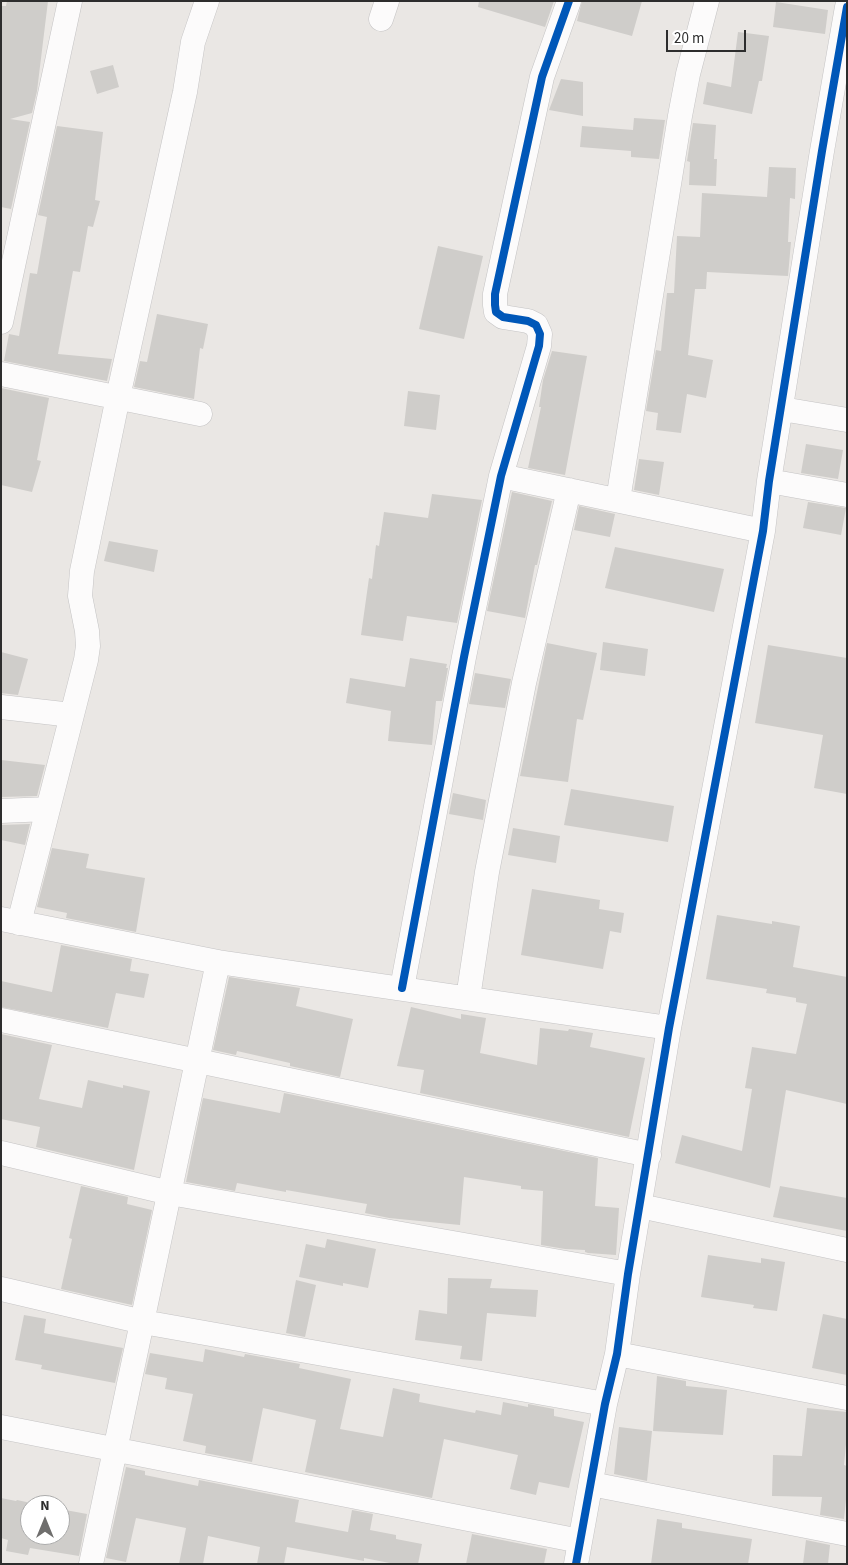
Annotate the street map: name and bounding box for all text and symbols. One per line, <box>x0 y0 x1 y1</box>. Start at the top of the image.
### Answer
scale bar <box>668 20 748 52</box>
text: 20 m <box>674 28 704 49</box>
north arrow <box>20 1495 70 1545</box>
text: N <box>40 1496 50 1516</box>

